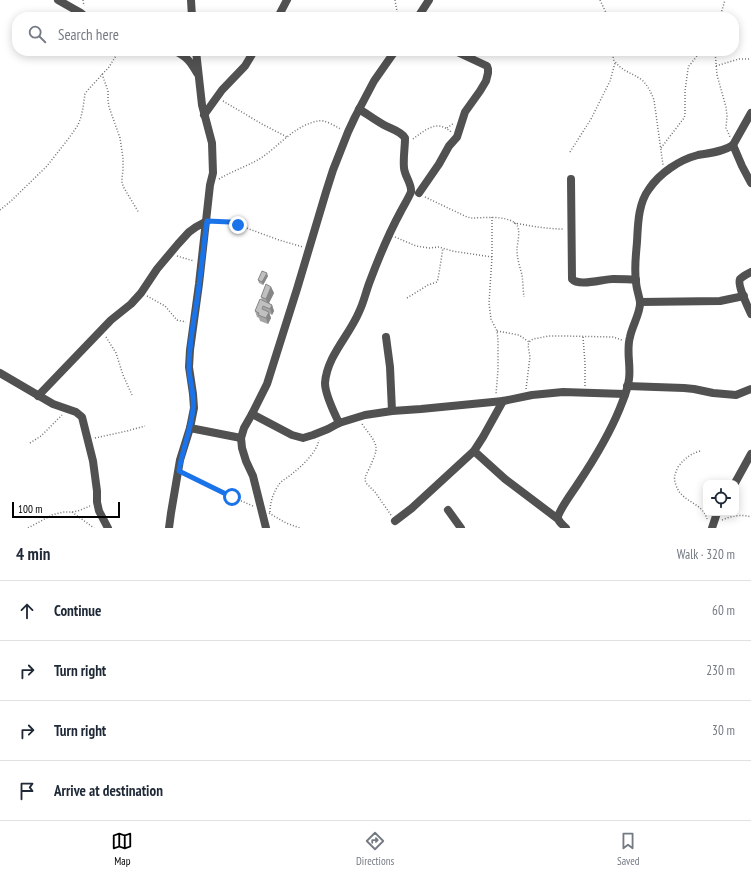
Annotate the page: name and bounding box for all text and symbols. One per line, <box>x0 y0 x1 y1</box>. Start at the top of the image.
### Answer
search box <box>12 12 739 56</box>
icon: search <box>26 23 48 45</box>
text: Search here <box>58 25 119 44</box>
route end <box>229 216 247 234</box>
map controls <box>703 480 739 516</box>
button: locate <box>703 480 739 516</box>
route start <box>223 488 241 506</box>
scale bar <box>12 500 120 519</box>
text: 100 m <box>18 502 42 516</box>
text: 4 min <box>16 543 50 565</box>
text: Walk · 320 m <box>677 546 735 563</box>
icon: ahead <box>16 600 38 622</box>
text: Continue <box>54 601 101 620</box>
text: 60 m <box>712 602 735 619</box>
icon: right <box>16 660 38 682</box>
text: Turn right <box>54 661 106 680</box>
text: 230 m <box>706 662 735 679</box>
icon: right <box>16 720 38 742</box>
text: Turn right <box>54 721 106 740</box>
text: 30 m <box>712 722 735 739</box>
icon: arrive <box>16 780 38 802</box>
text: Arrive at destination <box>54 781 163 800</box>
tab: Map <box>111 830 133 868</box>
tab: Directions <box>356 830 394 868</box>
tab: Saved <box>617 830 640 868</box>

